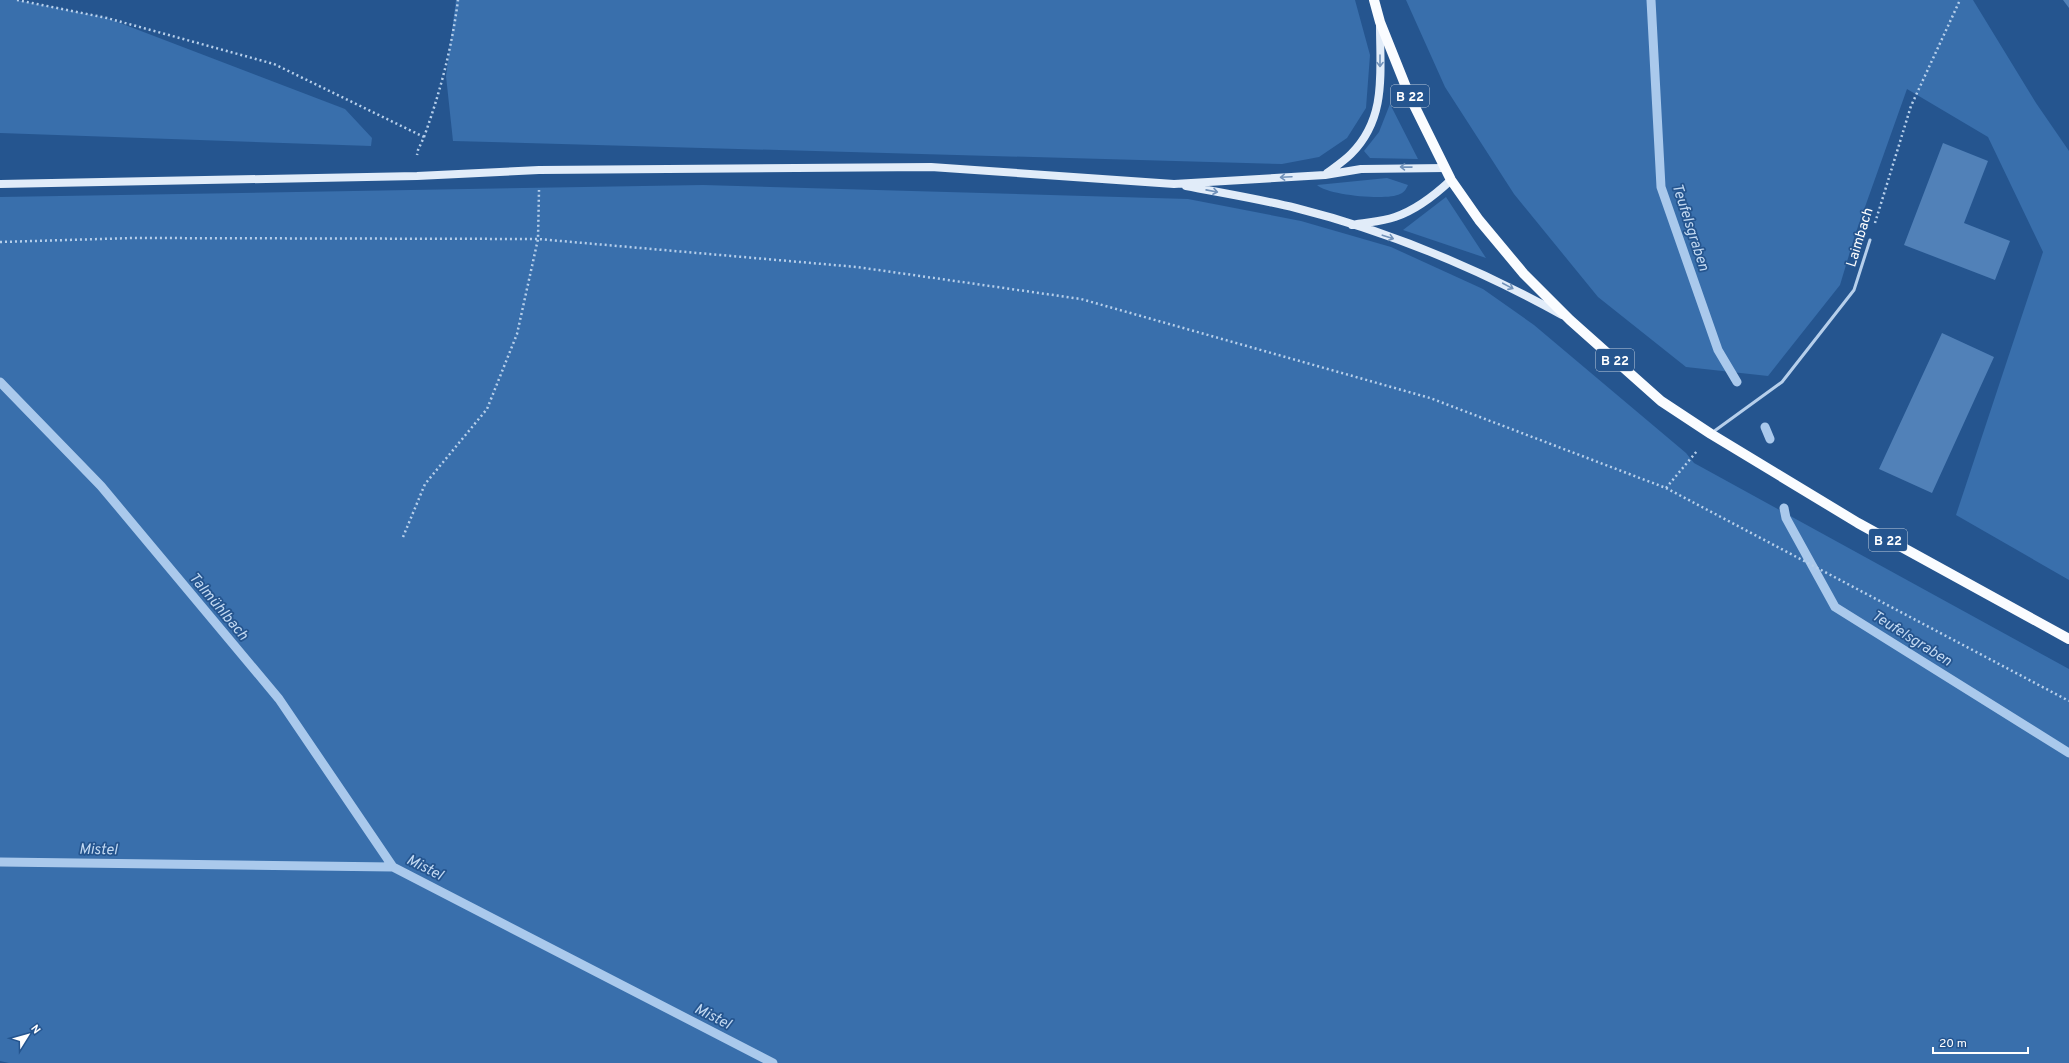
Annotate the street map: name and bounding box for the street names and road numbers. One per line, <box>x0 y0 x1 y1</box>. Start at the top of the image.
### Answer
road number: B 22 <box>1391 85 1429 107</box>
street label: Laimbach <box>1843 206 1877 269</box>
road number: B 22 <box>1596 349 1634 371</box>
road number: B 22 <box>1869 529 1907 551</box>

